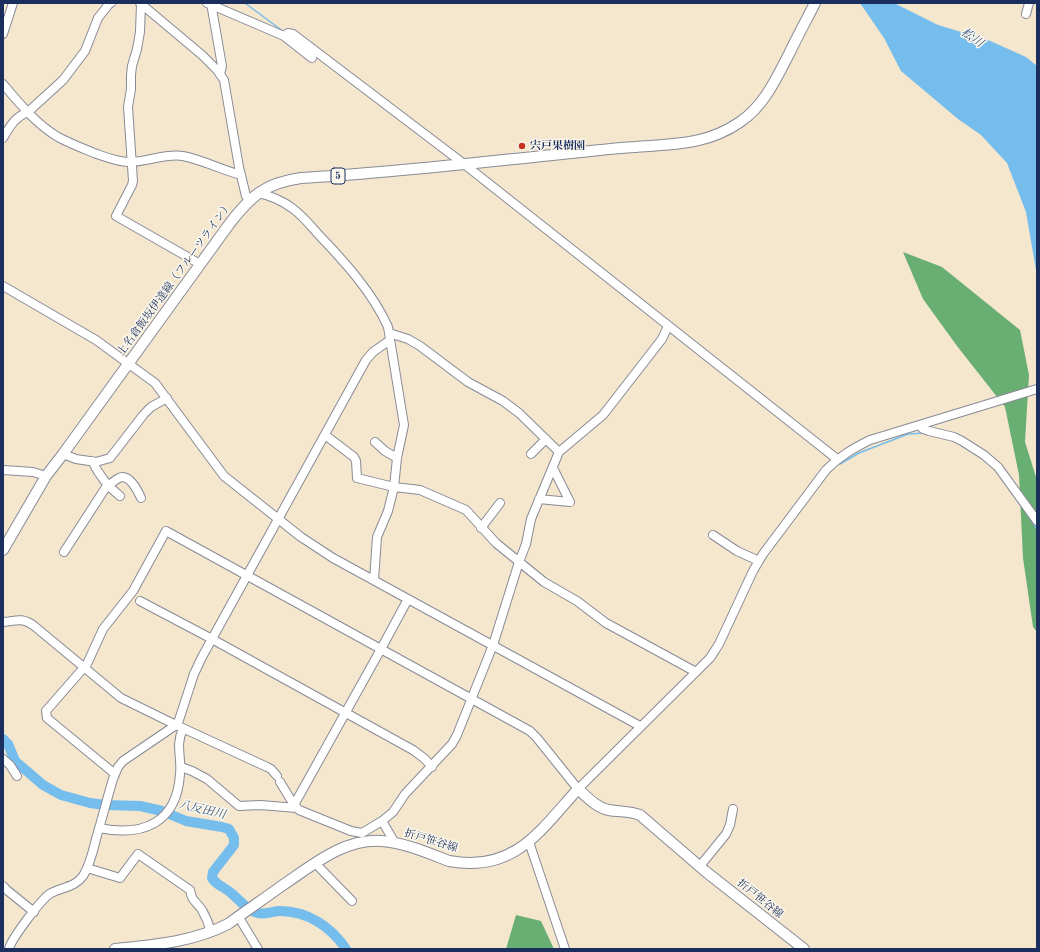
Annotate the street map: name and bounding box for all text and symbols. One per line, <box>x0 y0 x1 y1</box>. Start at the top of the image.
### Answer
water label: 松川 <box>958 25 986 51</box>
place label: 宍戸果樹園 <box>530 139 585 153</box>
marker: 宍戸果樹園 <box>517 141 527 151</box>
road number: 5 <box>331 168 345 184</box>
street label: 上名倉飯坂伊達線（フルーツライン） <box>115 199 235 359</box>
water label: 八反田川 <box>177 798 227 822</box>
street label: 折戸笹谷線 <box>403 827 459 855</box>
street label: 折戸笹谷線 <box>734 877 786 921</box>

